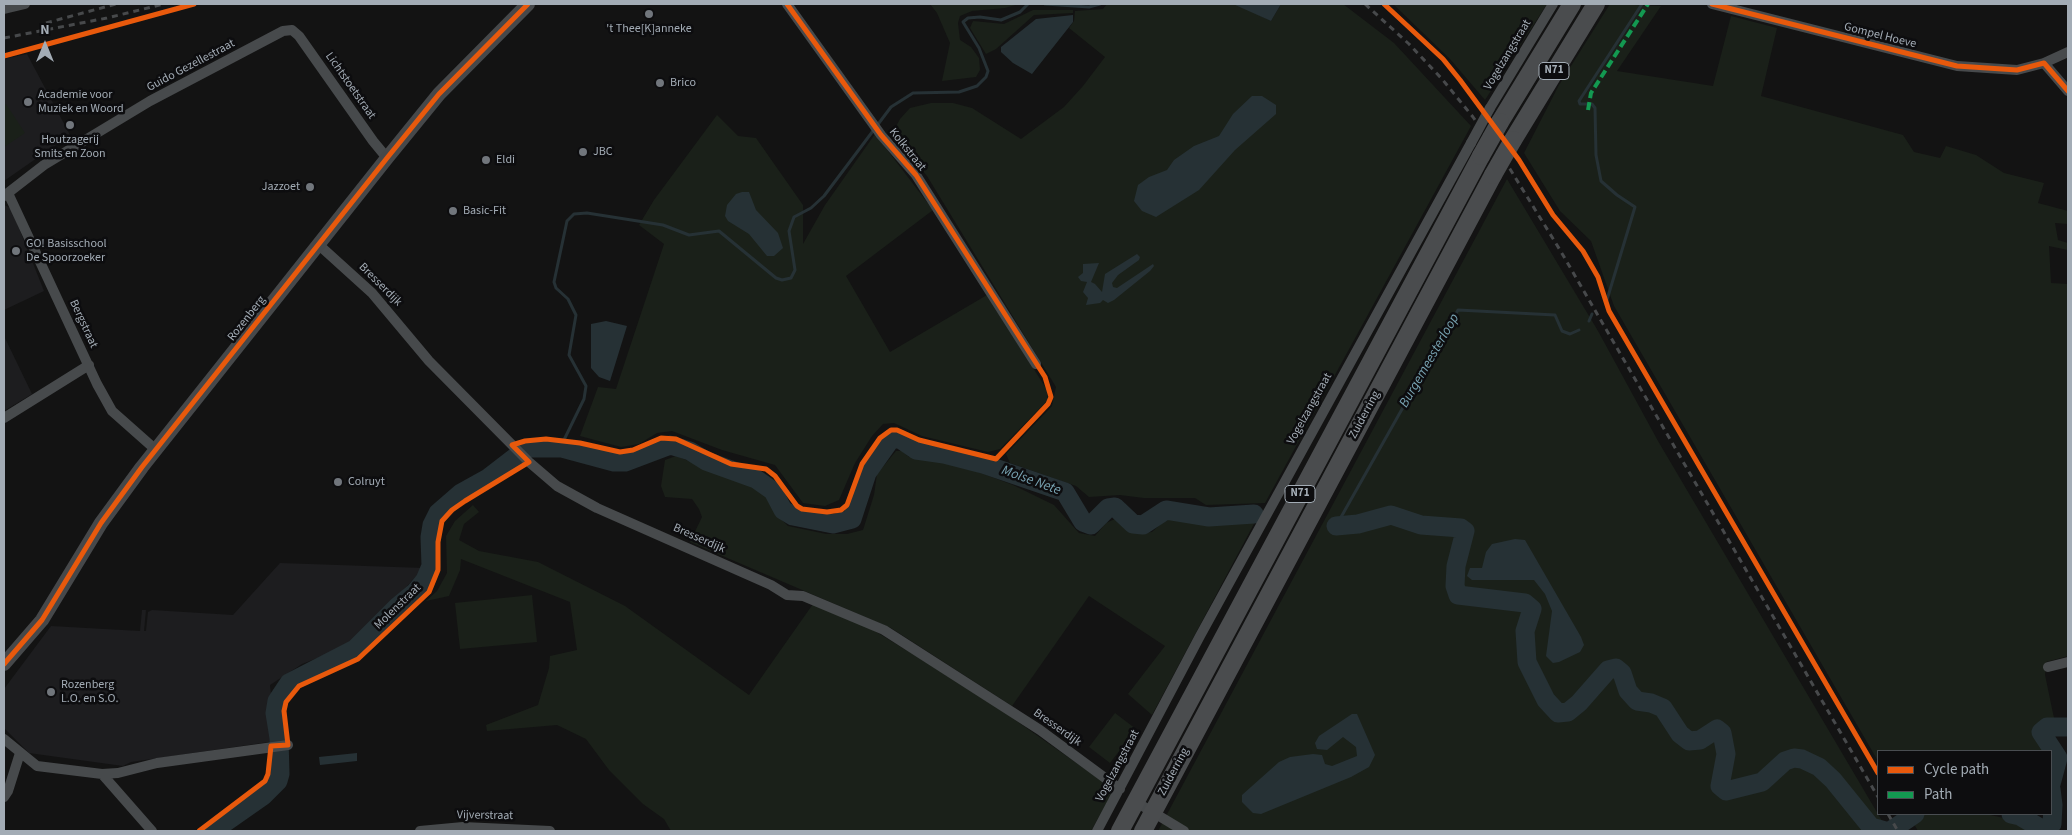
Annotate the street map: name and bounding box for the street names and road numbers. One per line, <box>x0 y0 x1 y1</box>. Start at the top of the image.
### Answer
street label: Vogelzangstraat <box>1481 17 1535 93</box>
street label: Gompel Hoeve <box>1842 20 1918 52</box>
street label: Guido Gezellestraat <box>145 37 237 95</box>
street label: Lichtstoetstraat <box>322 50 378 122</box>
road number: N71 <box>1539 62 1569 80</box>
street label: Kolkstraat <box>885 126 929 174</box>
street label: Bresserdijk <box>355 260 405 310</box>
street label: Rozenberg <box>225 294 269 344</box>
street label: Bergstraat <box>66 297 100 351</box>
street label: Vogelzangstraat <box>1284 371 1336 447</box>
street label: Zuiderring <box>1346 389 1384 441</box>
road number: N71 <box>1285 486 1315 502</box>
street label: Bresserdijk <box>671 521 727 557</box>
street label: Molenstraat <box>372 581 424 633</box>
street label: Bresserdijk <box>1030 706 1084 750</box>
street label: Vogelzangstraat <box>1093 727 1143 805</box>
street label: Zuiderring <box>1155 746 1193 798</box>
street label: Vijverstraat <box>457 808 513 824</box>

